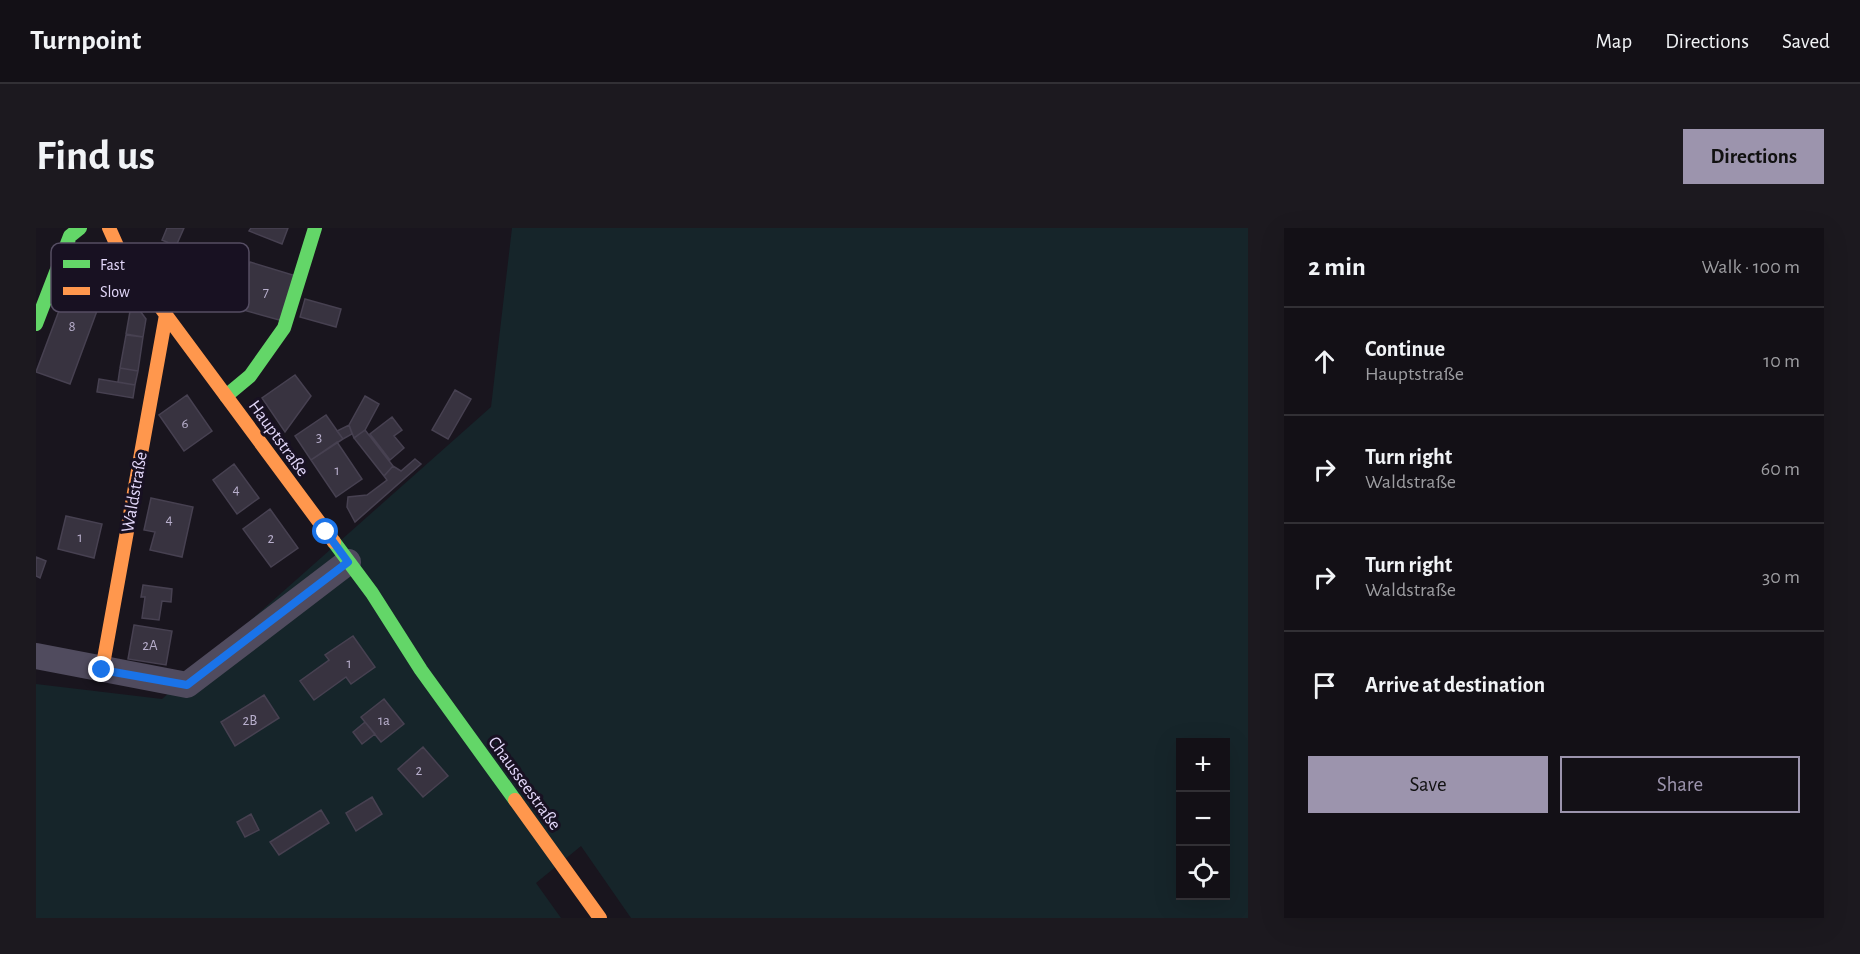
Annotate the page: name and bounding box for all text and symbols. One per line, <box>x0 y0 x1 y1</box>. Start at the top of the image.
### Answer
text: Turnpoint <box>30 27 141 55</box>
text: Map <box>1596 31 1632 52</box>
text: Directions <box>1665 31 1749 52</box>
text: Saved <box>1782 31 1830 52</box>
button: Directions <box>1683 129 1824 184</box>
text: Find us <box>36 135 155 177</box>
legend <box>51 243 249 312</box>
text: 2 min <box>1308 254 1366 280</box>
text: Fast <box>100 257 125 273</box>
text: Walk · 100 m <box>1701 257 1800 277</box>
text: Slow <box>100 284 130 300</box>
house number: 7 <box>263 285 269 300</box>
house number: 8 <box>68 319 76 334</box>
text: Continue <box>1365 338 1445 360</box>
icon: ahead <box>1308 345 1341 378</box>
text: 10 m <box>1763 351 1800 371</box>
text: Hauptstraße <box>1365 364 1464 384</box>
street label: Hauptstraße <box>245 397 312 480</box>
house number: 6 <box>181 416 189 431</box>
house number: 3 <box>316 430 322 445</box>
text: Turn right <box>1365 446 1452 468</box>
street label: Waldstraße <box>119 450 151 534</box>
icon: right <box>1308 453 1341 486</box>
text: 60 m <box>1761 459 1800 479</box>
house number: 1 <box>334 463 340 478</box>
text: Waldstraße <box>1365 472 1456 492</box>
house number: 4 <box>232 482 240 497</box>
house number: 4 <box>165 512 173 527</box>
route start <box>312 518 338 544</box>
house number: 1 <box>77 530 83 545</box>
house number: 2 <box>268 531 275 546</box>
text: Turn right <box>1365 554 1452 576</box>
icon: right <box>1308 561 1341 594</box>
text: 30 m <box>1762 567 1800 587</box>
text: Waldstraße <box>1365 580 1456 600</box>
house number: 2A <box>142 638 158 653</box>
route end <box>88 656 114 682</box>
house number: 1 <box>346 656 352 671</box>
icon: arrive <box>1308 669 1341 702</box>
text: Arrive at destination <box>1365 674 1545 696</box>
house number: 2B <box>243 713 257 728</box>
house number: 1a <box>378 713 390 728</box>
street label: Chausseestraße <box>484 733 564 834</box>
map controls <box>1176 738 1230 900</box>
button: + <box>1176 738 1230 792</box>
button: Save <box>1308 756 1548 813</box>
button: Share <box>1560 756 1800 813</box>
house number: 2 <box>416 763 423 778</box>
button: − <box>1176 792 1230 846</box>
button: locate <box>1176 846 1230 900</box>

